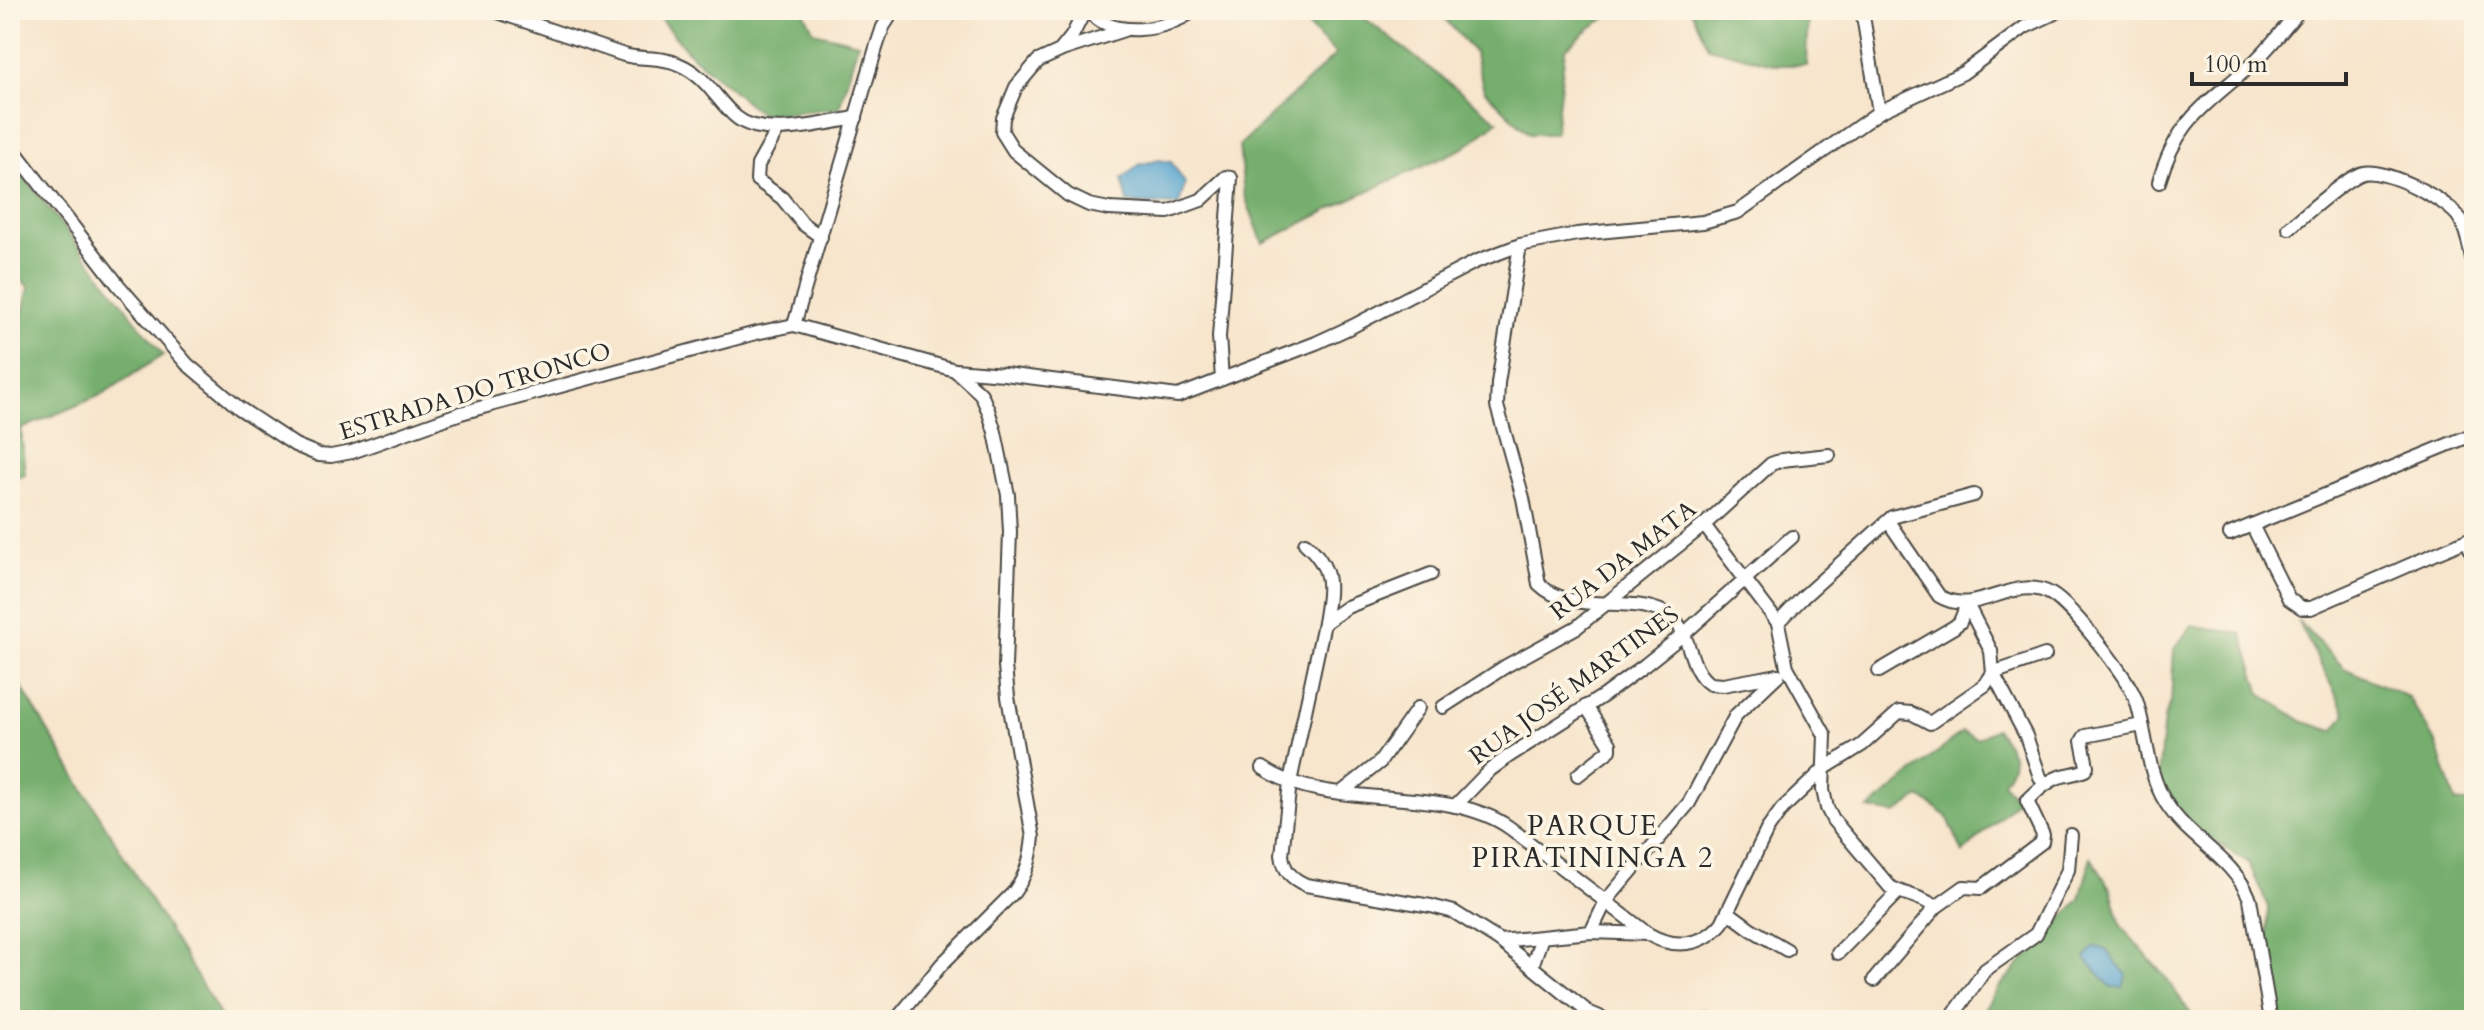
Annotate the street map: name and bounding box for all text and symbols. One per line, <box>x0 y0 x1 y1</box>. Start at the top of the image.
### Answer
scale bar <box>2192 36 2346 86</box>
text: 100 m <box>2204 48 2268 81</box>
street label: ESTRADA DO TRONCO <box>335 334 615 449</box>
street label: RUA DA MATA <box>1543 492 1704 628</box>
street label: RUA JOSÉ MARTINES <box>1463 598 1686 773</box>
district label: PARQUE PIRATININGA 2 <box>1472 807 1714 877</box>

